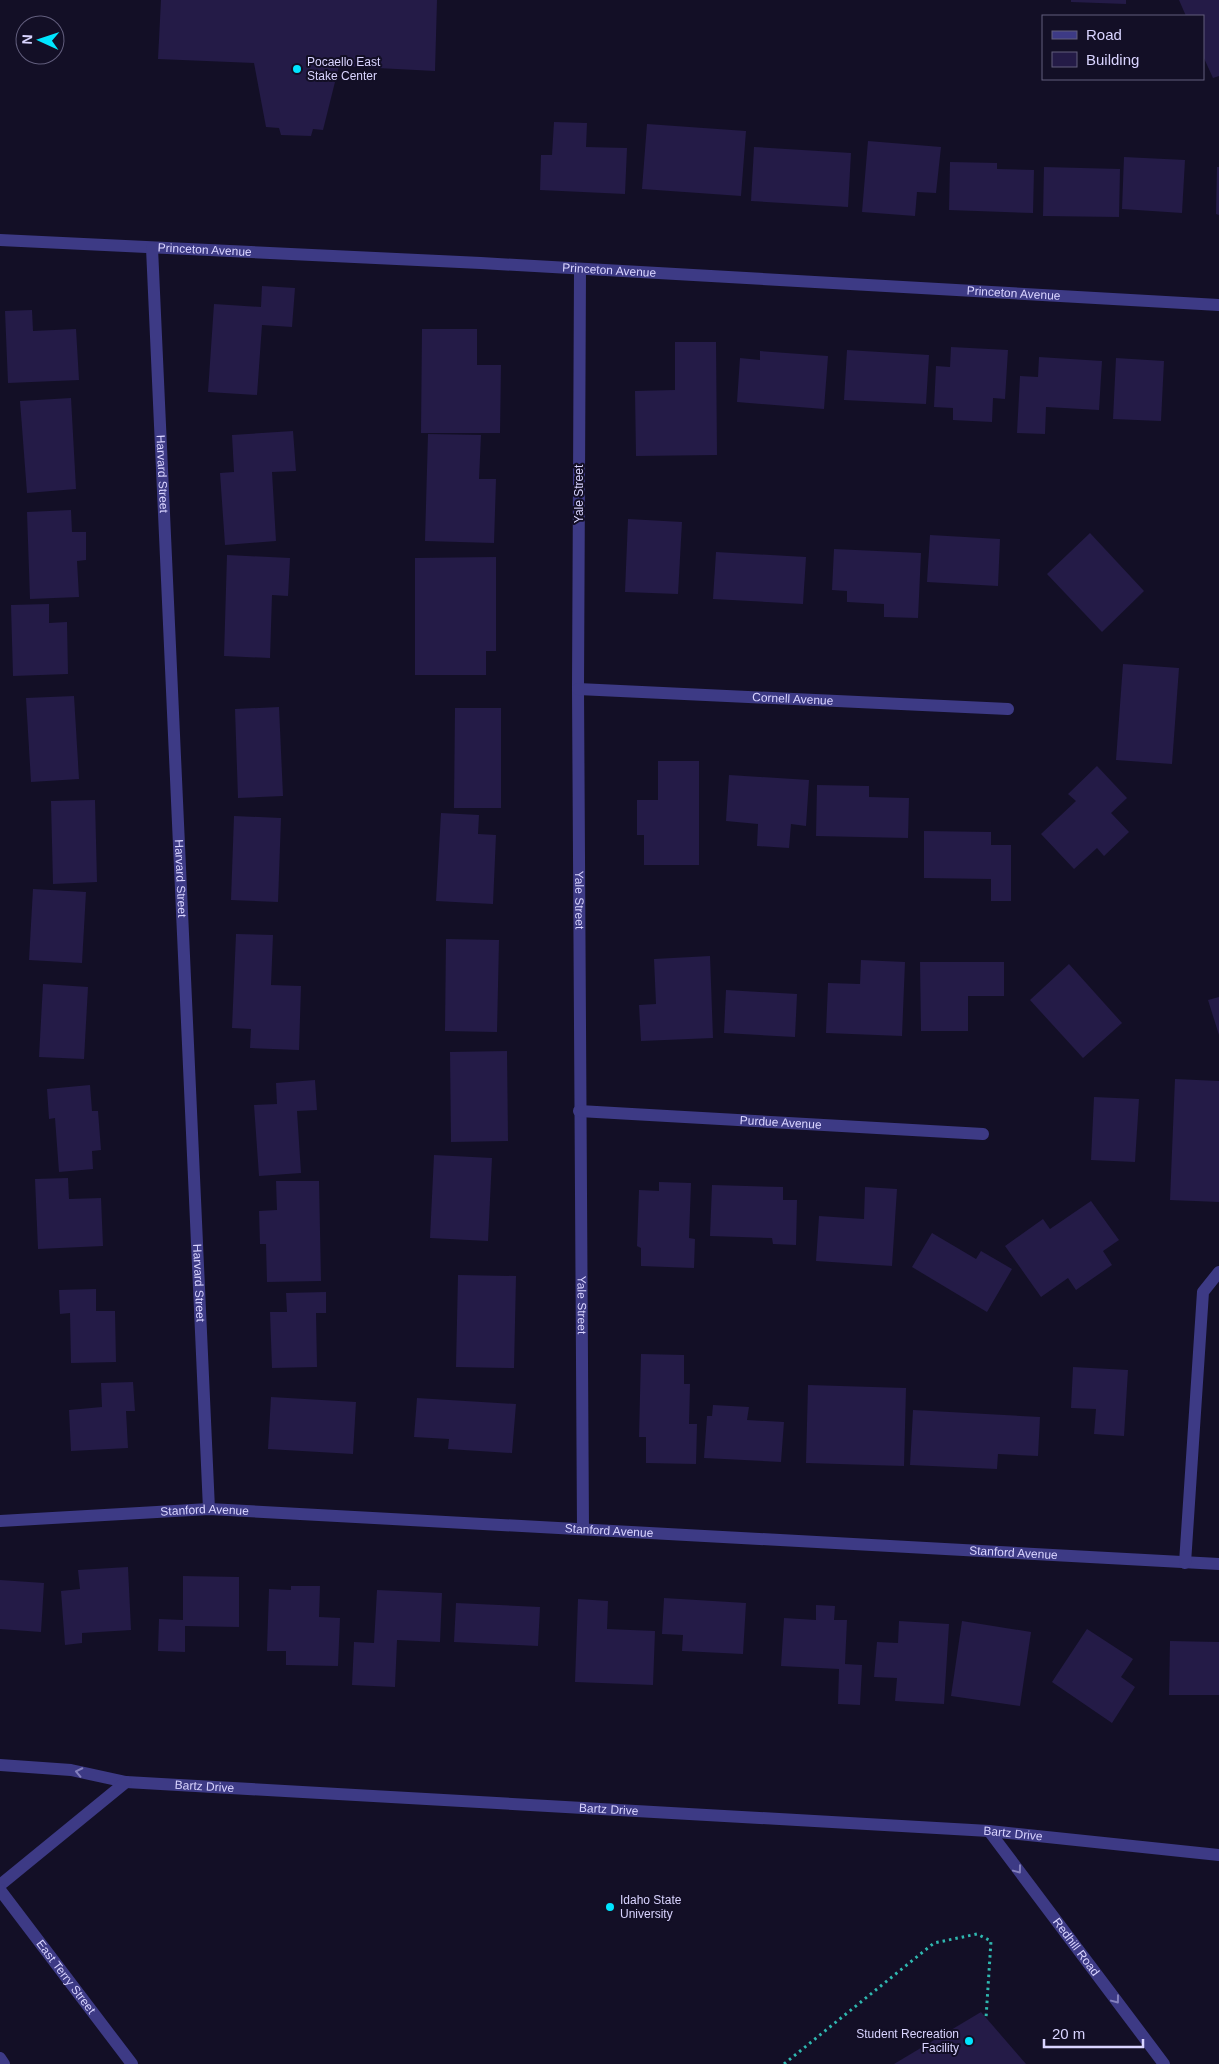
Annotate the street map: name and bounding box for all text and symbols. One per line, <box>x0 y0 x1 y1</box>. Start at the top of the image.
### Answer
north arrow <box>15 15 65 65</box>
legend <box>1042 15 1204 80</box>
text: Road <box>1086 26 1122 43</box>
text: N <box>19 34 35 45</box>
text: Building <box>1086 51 1139 68</box>
place label: Pocaello East Stake Center <box>307 55 381 83</box>
marker: Pocaello East Stake Center <box>291 63 303 75</box>
street label: Princeton Avenue <box>157 241 252 259</box>
street label: Princeton Avenue <box>562 261 657 280</box>
street label: Princeton Avenue <box>966 284 1061 303</box>
street label: Harvard Street <box>153 434 171 514</box>
street label: Yale Street <box>572 464 586 523</box>
street label: Cornell Avenue <box>752 690 834 708</box>
street label: Harvard Street <box>172 839 189 918</box>
street label: Yale Street <box>572 871 586 930</box>
street label: Purdue Avenue <box>739 1113 822 1132</box>
street label: Harvard Street <box>190 1244 208 1323</box>
street label: Yale Street <box>574 1276 589 1335</box>
street label: Stanford Avenue <box>160 1502 250 1519</box>
street label: Stanford Avenue <box>564 1521 654 1540</box>
street label: Stanford Avenue <box>969 1543 1058 1562</box>
one-way arrow <box>74 1767 83 1777</box>
street label: Bartz Drive <box>174 1778 235 1795</box>
street label: Bartz Drive <box>579 1801 639 1818</box>
street label: Bartz Drive <box>983 1824 1044 1844</box>
one-way arrow <box>1013 1864 1021 1873</box>
place label: Idaho State University <box>620 1893 682 1921</box>
marker: Idaho State University <box>604 1901 616 1913</box>
street label: Redhill Road <box>1050 1915 1102 1979</box>
street label: East Terry Street <box>33 1937 99 2017</box>
one-way arrow <box>1110 1994 1119 2004</box>
scale bar <box>1044 2016 1143 2048</box>
text: 20 m <box>1052 2025 1085 2042</box>
place label: Student Recreation Facility <box>856 2027 959 2055</box>
marker: Student Recreation Facility <box>963 2035 975 2047</box>

